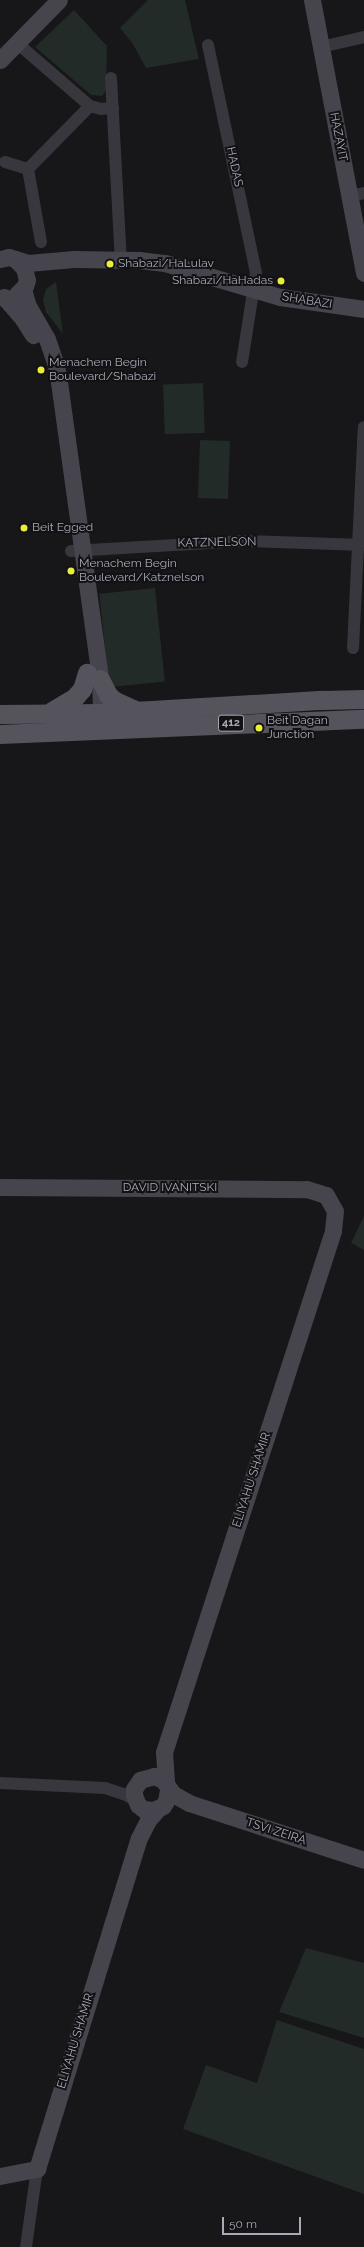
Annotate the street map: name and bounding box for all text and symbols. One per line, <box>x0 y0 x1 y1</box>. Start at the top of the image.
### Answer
street label: HAZAYIT <box>326 111 350 163</box>
street label: HADAS <box>223 146 245 188</box>
place label: Shabazi/HaLulav <box>118 257 214 271</box>
marker: Shabazi/HaLulav <box>105 259 115 269</box>
place label: Shabazi/HaHadas <box>172 274 273 288</box>
marker: Shabazi/HaHadas <box>276 276 286 286</box>
street label: SHABAZI <box>281 290 333 312</box>
place label: Menachem Begin Boulevard/Shabazi <box>49 356 156 384</box>
marker: Menachem Begin Boulevard/Shabazi <box>36 365 46 375</box>
place label: Beit Egged <box>32 521 93 535</box>
marker: Beit Egged <box>19 523 29 533</box>
street label: KATZNELSON <box>177 535 257 551</box>
place label: Menachem Begin Boulevard/Katznelson <box>79 557 204 585</box>
marker: Menachem Begin Boulevard/Katznelson <box>66 566 76 576</box>
road number: 412 <box>218 714 244 732</box>
place label: Beit Dagan Junction <box>267 714 328 742</box>
marker: Beit Dagan Junction <box>254 723 264 733</box>
street label: DAVID IVANITSKI <box>123 1181 217 1195</box>
street label: ELIYAHU SHAMIR <box>230 1431 274 1529</box>
street label: TSVI ZEIRA <box>244 1816 308 1848</box>
street label: ELIYAHU SHAMIR <box>55 1992 97 2090</box>
scale bar <box>224 2209 303 2235</box>
text: 50 m <box>229 2217 257 2231</box>

